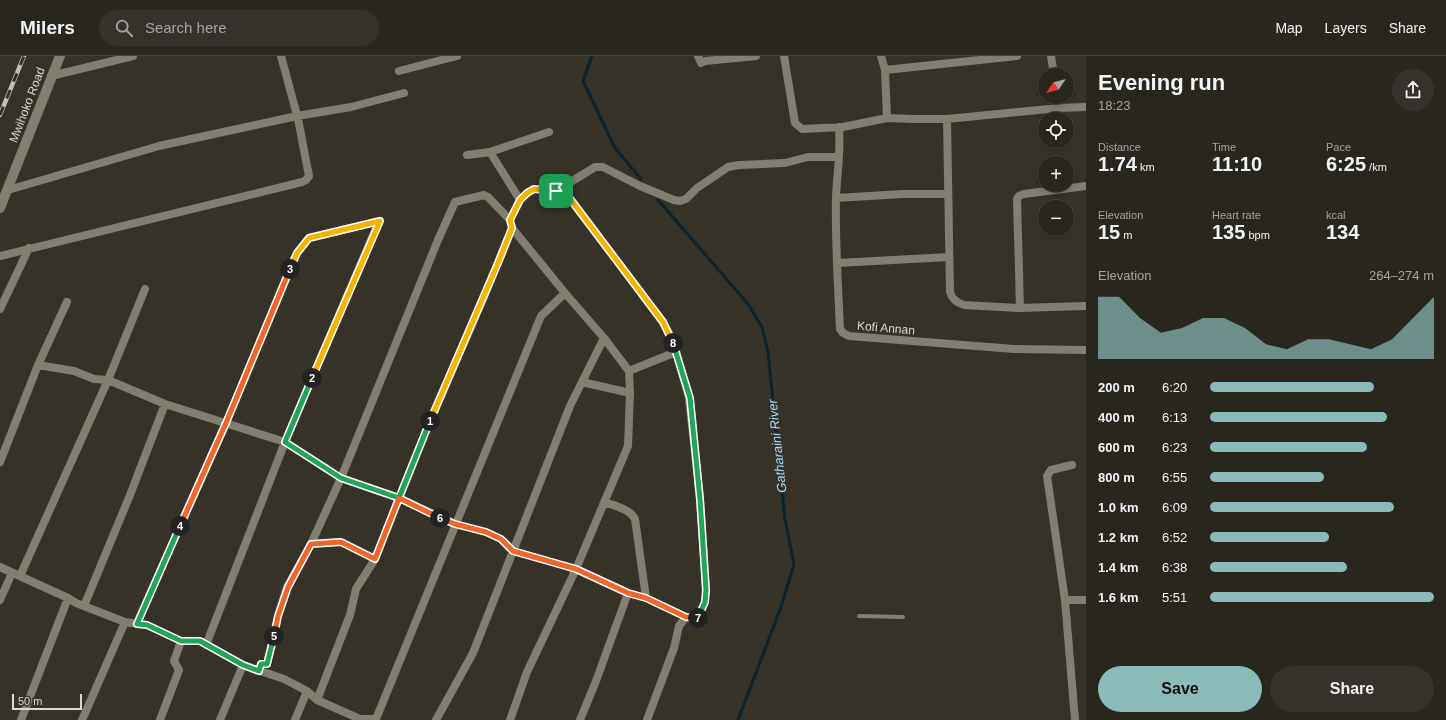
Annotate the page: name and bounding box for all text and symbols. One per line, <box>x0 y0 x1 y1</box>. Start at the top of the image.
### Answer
search box <box>99 10 379 46</box>
text: Milers <box>20 17 75 38</box>
icon: search <box>113 17 135 39</box>
text: Search here <box>145 19 227 36</box>
text: Map <box>1275 20 1303 36</box>
text: Layers <box>1325 20 1367 36</box>
text: Share <box>1389 20 1426 36</box>
street label: Mwihoko Road <box>6 65 48 145</box>
north arrow <box>1038 68 1074 104</box>
map controls <box>1038 68 1074 236</box>
button: share <box>1392 69 1434 111</box>
text: Evening run <box>1098 70 1225 95</box>
text: 18:23 <box>1098 98 1131 113</box>
button: locate <box>1038 112 1074 148</box>
text: Distance <box>1098 141 1141 153</box>
text: Time <box>1212 141 1236 153</box>
text: Pace <box>1326 141 1351 153</box>
text: 1.74 <box>1098 153 1137 175</box>
text: 11:10 <box>1212 153 1262 175</box>
text: 6:25 <box>1326 153 1366 175</box>
button: + <box>1038 156 1074 192</box>
text: km <box>1137 161 1155 173</box>
text: /km <box>1366 161 1387 173</box>
pin <box>539 174 573 208</box>
icon: arrive <box>545 180 567 202</box>
button: − <box>1038 200 1074 236</box>
text: Elevation <box>1098 209 1143 221</box>
text: Heart rate <box>1212 209 1261 221</box>
text: kcal <box>1326 209 1346 221</box>
text: 15 <box>1098 221 1120 243</box>
text: 135 <box>1212 221 1245 243</box>
text: 134 <box>1326 221 1359 243</box>
text: m <box>1120 229 1132 241</box>
text: bpm <box>1245 229 1270 241</box>
pin: 3 <box>280 259 300 279</box>
text: 3 <box>287 263 293 275</box>
text: Elevation <box>1098 268 1151 283</box>
text: 264–274 m <box>1369 268 1434 283</box>
street label: Kofi Annan <box>856 318 916 338</box>
pin: 8 <box>663 333 683 353</box>
text: 8 <box>670 337 676 349</box>
pin: 2 <box>302 368 322 388</box>
text: 2 <box>309 372 315 384</box>
text: 200 m <box>1098 380 1135 395</box>
text: 6:20 <box>1162 380 1187 395</box>
water label: Gatharaini River <box>765 398 789 493</box>
text: 400 m <box>1098 410 1135 425</box>
text: 6:13 <box>1162 410 1187 425</box>
pin: 1 <box>420 411 440 431</box>
text: 1 <box>427 415 433 427</box>
text: 600 m <box>1098 440 1135 455</box>
text: 6:23 <box>1162 440 1187 455</box>
text: 800 m <box>1098 470 1135 485</box>
text: 6:55 <box>1162 470 1187 485</box>
text: 1.0 km <box>1098 500 1138 515</box>
text: 6:09 <box>1162 500 1187 515</box>
pin: 6 <box>430 508 450 528</box>
text: 6 <box>437 512 443 524</box>
pin: 4 <box>170 516 190 536</box>
text: 4 <box>177 520 183 532</box>
text: 1.2 km <box>1098 530 1138 545</box>
text: 6:52 <box>1162 530 1187 545</box>
text: 1.4 km <box>1098 560 1138 575</box>
text: 6:38 <box>1162 560 1187 575</box>
text: 1.6 km <box>1098 590 1138 605</box>
text: 5:51 <box>1162 590 1187 605</box>
pin: 7 <box>688 608 708 628</box>
text: 7 <box>695 612 701 624</box>
pin: 5 <box>264 626 284 646</box>
text: 5 <box>271 630 277 642</box>
button: Save <box>1098 666 1262 712</box>
button: Share <box>1270 666 1434 712</box>
scale bar <box>12 692 82 711</box>
text: 50 m <box>18 695 42 707</box>

